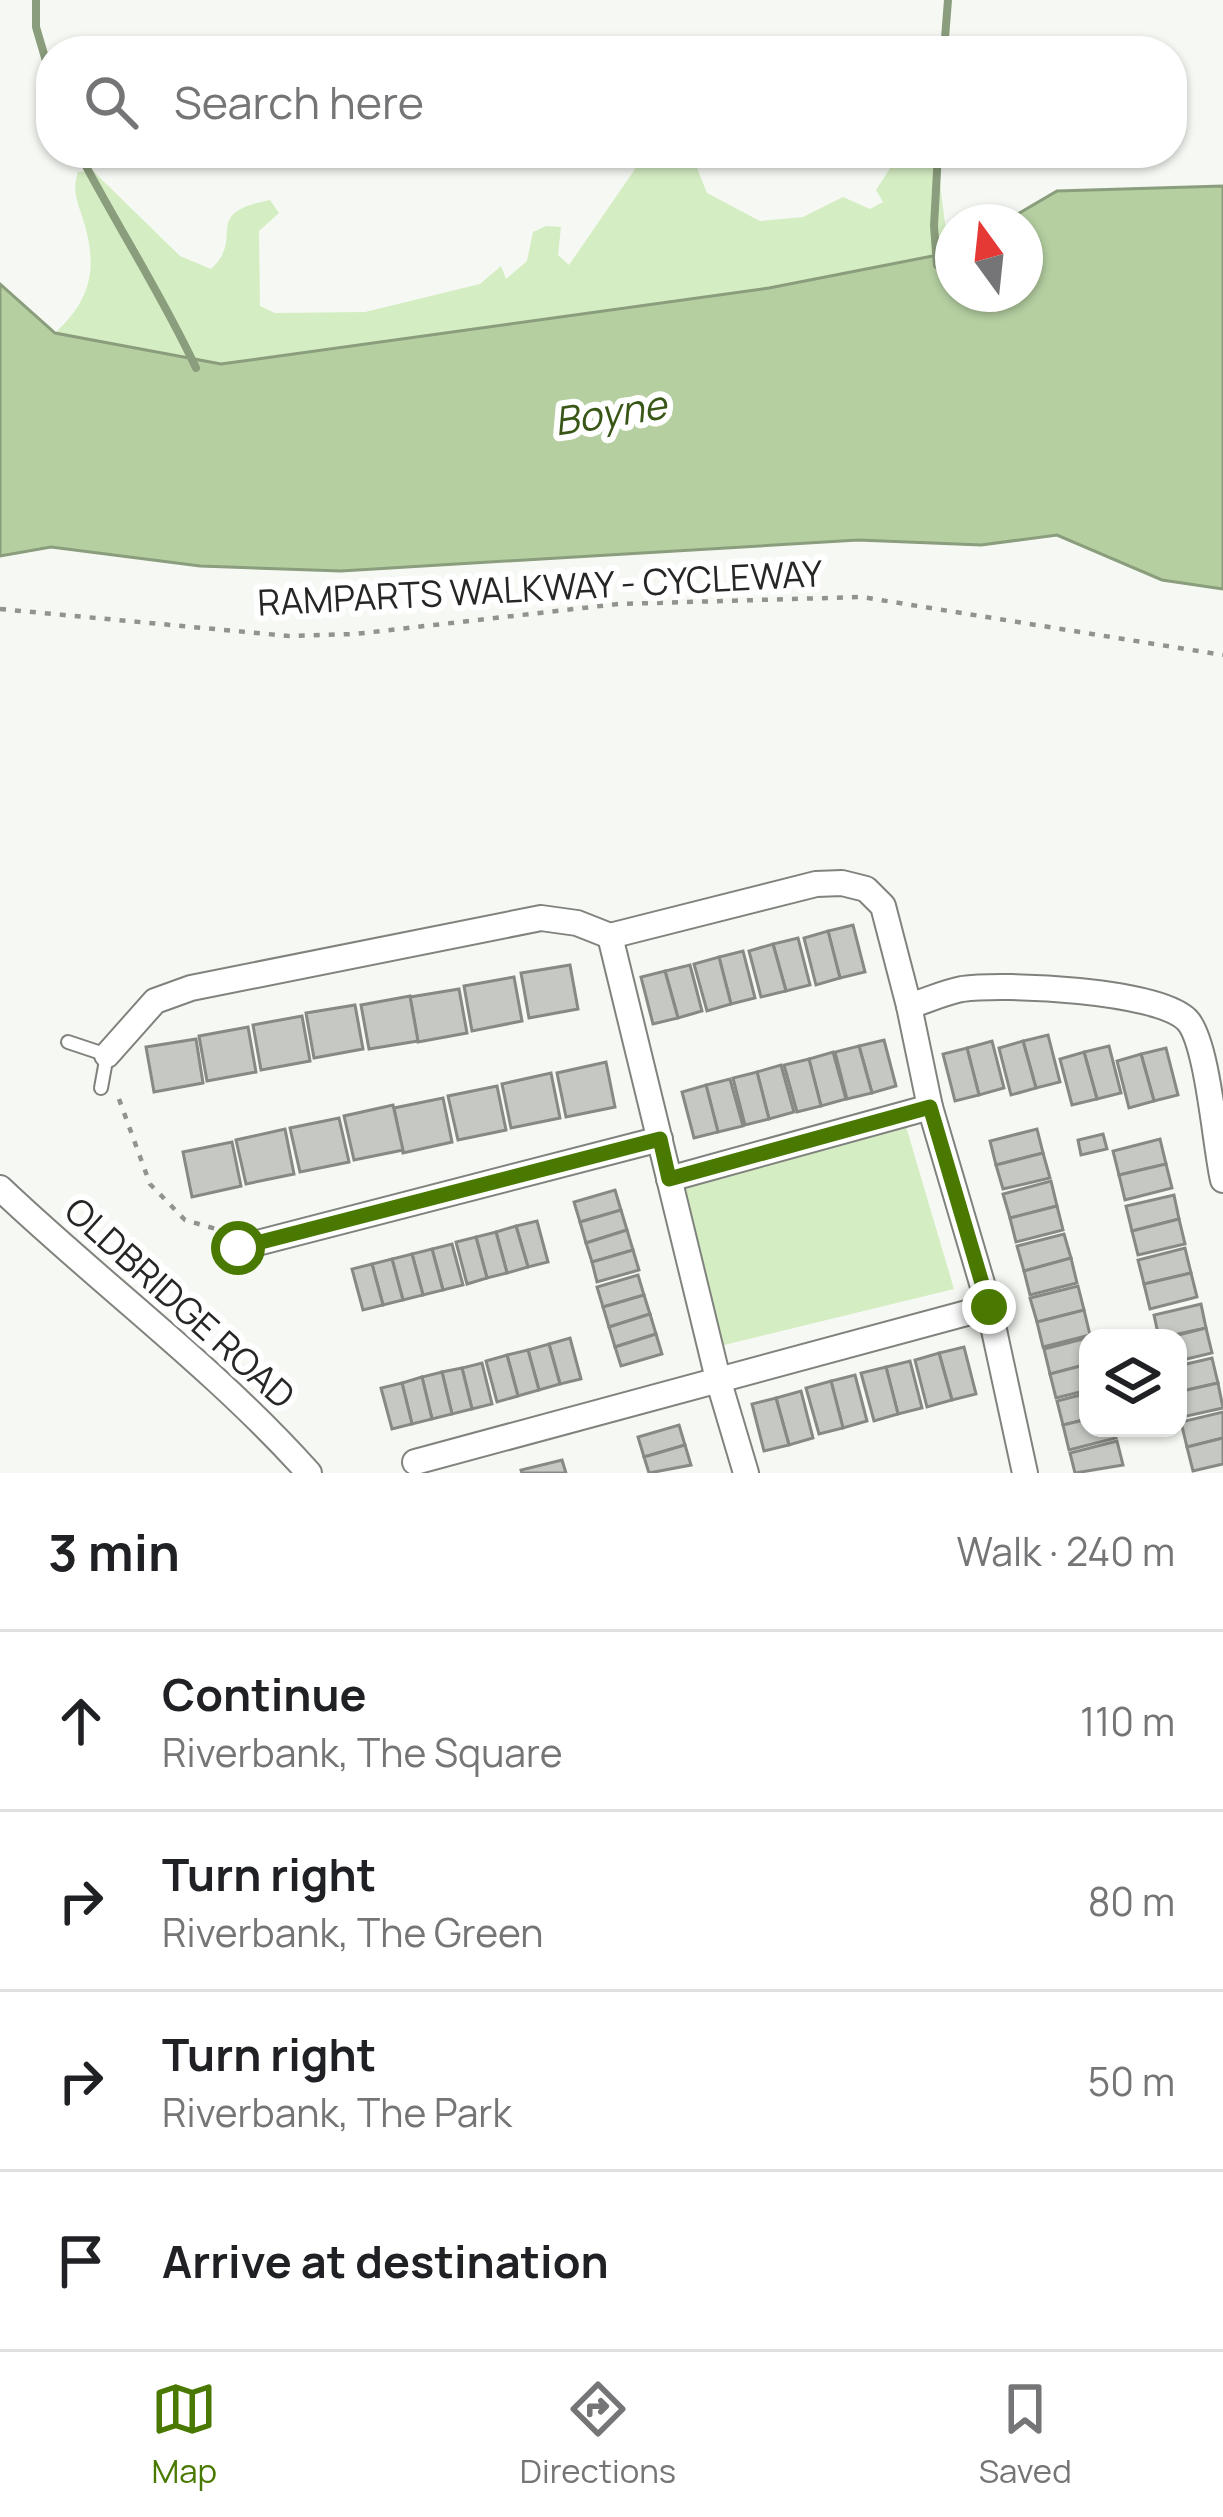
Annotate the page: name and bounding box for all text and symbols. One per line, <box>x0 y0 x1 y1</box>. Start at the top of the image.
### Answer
search box <box>36 36 1187 168</box>
icon: search <box>78 69 144 135</box>
text: Search here <box>174 71 424 133</box>
north arrow <box>935 204 1043 312</box>
water label: Boyne <box>550 376 672 447</box>
street label: RAMPARTS WALKWAY - CYCLEWAY <box>256 548 825 627</box>
street label: OLDBRIDGE ROAD <box>55 1186 306 1419</box>
route start <box>211 1221 265 1275</box>
route end <box>962 1280 1016 1334</box>
map controls <box>1079 1329 1187 1437</box>
button: layers <box>1079 1329 1187 1437</box>
text: 3 min <box>48 1517 180 1586</box>
text: Walk · 240 m <box>957 1524 1175 1578</box>
text: Continue <box>162 1663 367 1725</box>
icon: ahead <box>48 1688 114 1754</box>
text: 110 m <box>1080 1694 1175 1748</box>
text: Riverbank, The Square <box>162 1725 562 1779</box>
text: Turn right <box>162 1843 376 1905</box>
icon: right <box>48 1868 114 1934</box>
text: 80 m <box>1088 1874 1175 1928</box>
text: Riverbank, The Green <box>162 1905 543 1959</box>
text: Turn right <box>162 2023 376 2085</box>
icon: right <box>48 2048 114 2114</box>
text: 50 m <box>1088 2054 1175 2108</box>
text: Riverbank, The Park <box>162 2085 512 2139</box>
icon: arrive <box>48 2228 114 2294</box>
text: Arrive at destination <box>162 2230 609 2292</box>
tab: Map <box>151 2376 217 2493</box>
tab: Directions <box>520 2376 676 2493</box>
tab: Saved <box>979 2376 1072 2493</box>

